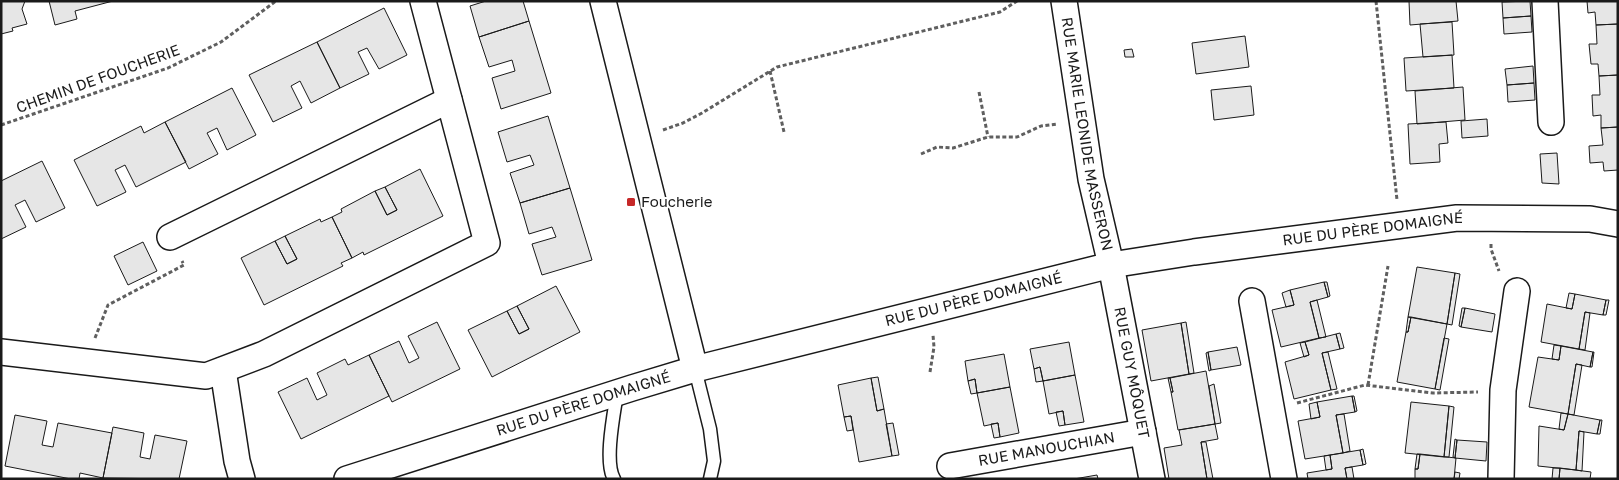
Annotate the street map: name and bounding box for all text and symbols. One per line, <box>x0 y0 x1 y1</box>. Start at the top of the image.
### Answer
street label: RUE MARIE LEONIDE MASSERON <box>1059 16 1117 252</box>
street label: CHEMIN DE FOUCHERIE <box>13 40 182 116</box>
place label: Foucherie <box>641 192 713 210</box>
marker: Foucherie <box>625 196 637 208</box>
street label: RUE DU PÈRE DOMAIGNÉ <box>1281 208 1463 248</box>
street label: RUE DU PÈRE DOMAIGNÉ <box>883 268 1064 329</box>
street label: RUE GUY MÔQUET <box>1111 305 1154 440</box>
street label: RUE DU PÈRE DOMAIGNÉ <box>494 367 672 439</box>
street label: RUE MANOUCHIAN <box>977 427 1116 469</box>

